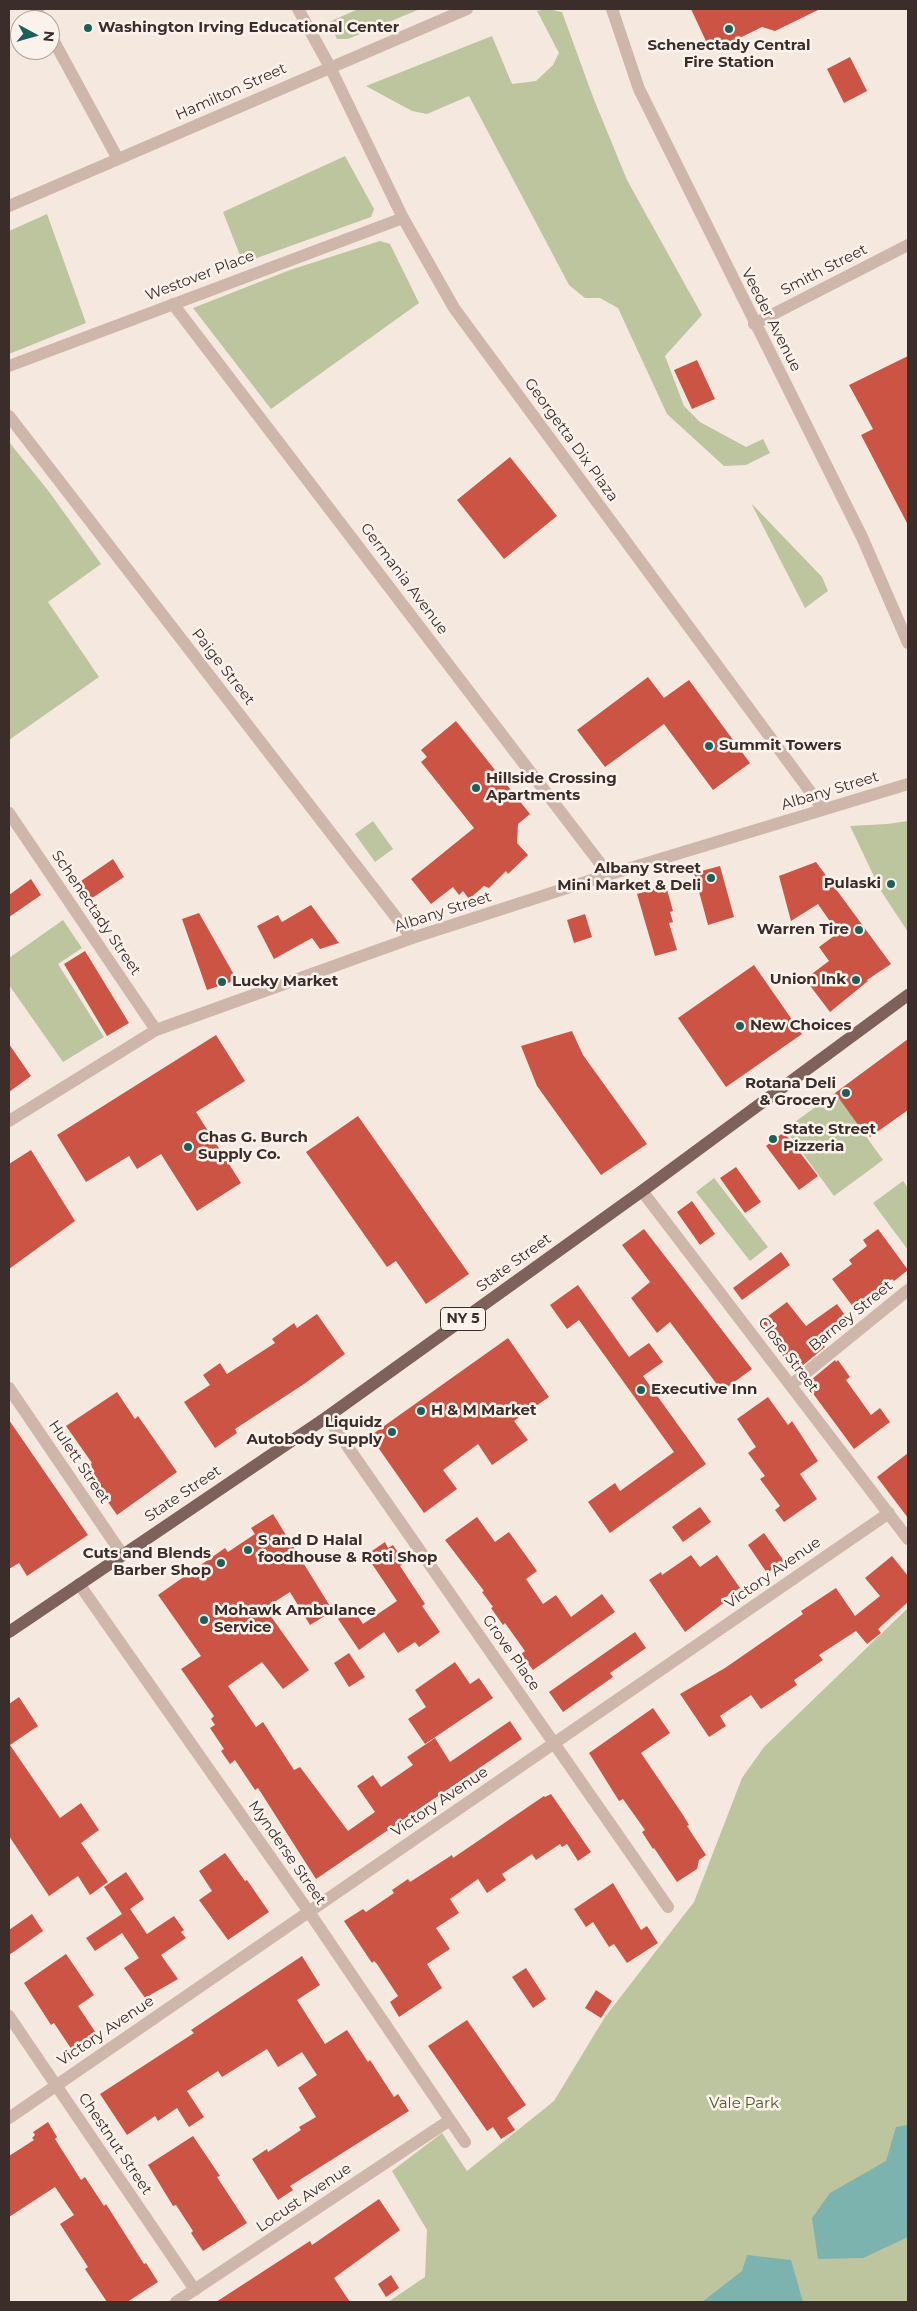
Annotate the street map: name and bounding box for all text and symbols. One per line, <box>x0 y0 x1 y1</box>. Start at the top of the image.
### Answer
north arrow <box>10 10 60 60</box>
place label: Washington Irving Educational Center <box>98 19 399 37</box>
marker: Washington Irving Educational Center <box>82 22 94 34</box>
marker: Schenectady Central Fire Station <box>723 23 735 35</box>
text: N <box>39 30 58 43</box>
place label: Schenectady Central Fire Station <box>648 37 810 72</box>
street label: Hamilton Street <box>173 59 289 125</box>
street label: Smith Street <box>778 241 870 299</box>
street label: Westover Place <box>143 247 257 305</box>
street label: Veeder Avenue <box>737 265 805 375</box>
street label: Georgetta Dix Plaza <box>520 375 622 505</box>
street label: Germania Avenue <box>356 520 452 638</box>
street label: Paige Street <box>188 625 258 709</box>
place label: Summit Towers <box>719 737 841 755</box>
marker: Summit Towers <box>703 740 715 752</box>
street label: Albany Street <box>779 768 881 814</box>
place label: Hillside Crossing Apartments <box>486 770 617 805</box>
marker: Hillside Crossing Apartments <box>470 782 482 794</box>
street label: Schenectady Street <box>48 847 144 979</box>
place label: Albany Street Mini Market & Deli <box>557 860 701 895</box>
marker: Albany Street Mini Market & Deli <box>705 872 717 884</box>
place label: Pulaski <box>824 875 881 893</box>
marker: Pulaski <box>885 878 897 890</box>
street label: Albany Street <box>392 888 494 936</box>
place label: Warren Tire <box>757 921 849 939</box>
marker: Warren Tire <box>853 924 865 936</box>
place label: Union Ink <box>770 971 846 989</box>
place label: Lucky Market <box>232 973 338 991</box>
marker: Union Ink <box>850 974 862 986</box>
marker: Lucky Market <box>216 976 228 988</box>
place label: New Choices <box>750 1017 852 1035</box>
marker: New Choices <box>734 1020 746 1032</box>
place label: Rotana Deli & Grocery <box>745 1075 836 1110</box>
marker: Rotana Deli & Grocery <box>840 1087 852 1099</box>
place label: State Street Pizzeria <box>783 1121 876 1156</box>
place label: Chas G. Burch Supply Co. <box>198 1129 308 1164</box>
marker: State Street Pizzeria <box>767 1133 779 1145</box>
marker: Chas G. Burch Supply Co. <box>182 1141 194 1153</box>
street label: State Street <box>473 1230 555 1296</box>
street label: Barney Street <box>805 1277 897 1355</box>
road number: NY 5 <box>440 1308 486 1330</box>
street label: Close Street <box>754 1314 822 1396</box>
place label: Executive Inn <box>651 1381 757 1399</box>
marker: Executive Inn <box>635 1384 647 1396</box>
place label: H & M Market <box>431 1402 537 1420</box>
marker: H & M Market <box>415 1405 427 1417</box>
place label: Liquidz Autobody Supply <box>246 1414 382 1449</box>
street label: Hulett Street <box>45 1417 113 1507</box>
marker: Liquidz Autobody Supply <box>386 1426 398 1438</box>
street label: State Street <box>141 1462 225 1526</box>
place label: S and D Halal foodhouse & Roti Shop <box>258 1532 437 1567</box>
street label: Victory Avenue <box>722 1533 824 1613</box>
marker: S and D Halal foodhouse & Roti Shop <box>242 1544 254 1556</box>
place label: Cuts and Blends Barber Shop <box>83 1545 211 1580</box>
marker: Cuts and Blends Barber Shop <box>215 1557 227 1569</box>
place label: Mohawk Ambulance Service <box>214 1602 376 1637</box>
street label: Grove Place <box>478 1612 544 1694</box>
marker: Mohawk Ambulance Service <box>198 1614 210 1626</box>
street label: Victory Avenue <box>388 1763 492 1841</box>
street label: Mynderse Street <box>244 1797 330 1909</box>
street label: Victory Avenue <box>54 1992 158 2070</box>
street label: Chestnut Street <box>74 2090 156 2198</box>
park label: Vale Park <box>709 2095 779 2113</box>
street label: Locust Avenue <box>253 2160 355 2236</box>

